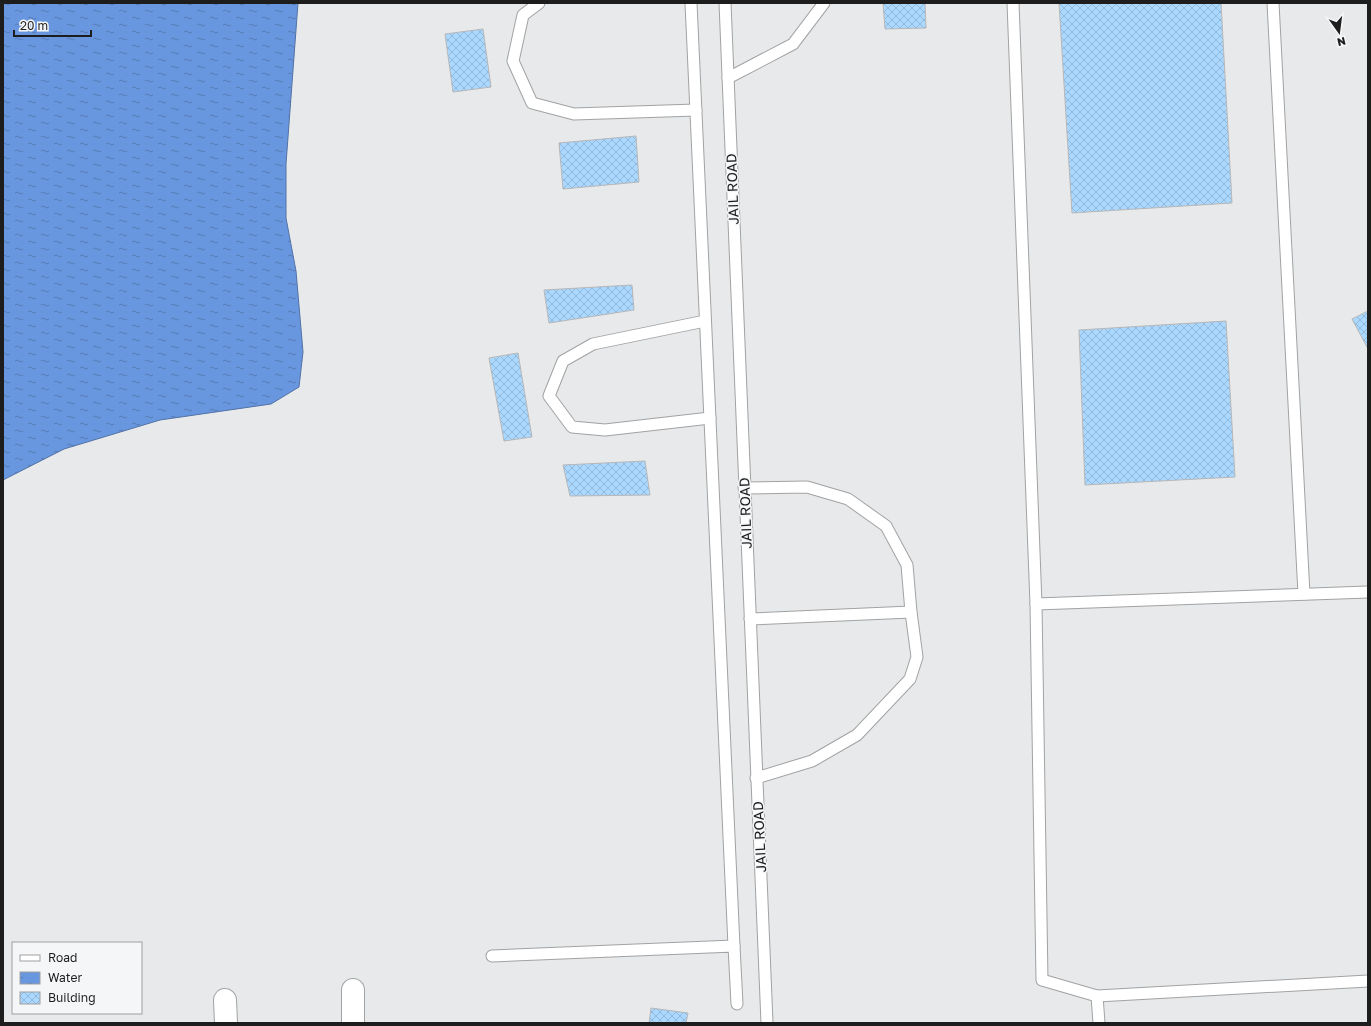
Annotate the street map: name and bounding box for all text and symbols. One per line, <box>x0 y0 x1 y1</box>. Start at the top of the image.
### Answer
scale bar <box>14 12 91 38</box>
north arrow <box>1319 12 1359 52</box>
text: 20 m <box>20 18 48 33</box>
text: N <box>1336 35 1347 50</box>
street label: JAIL ROAD <box>722 153 742 225</box>
street label: JAIL ROAD <box>735 477 755 549</box>
street label: JAIL ROAD <box>749 801 769 873</box>
legend <box>12 942 142 1014</box>
text: Road <box>48 950 77 965</box>
text: Water <box>48 970 82 985</box>
text: Building <box>48 990 96 1005</box>

